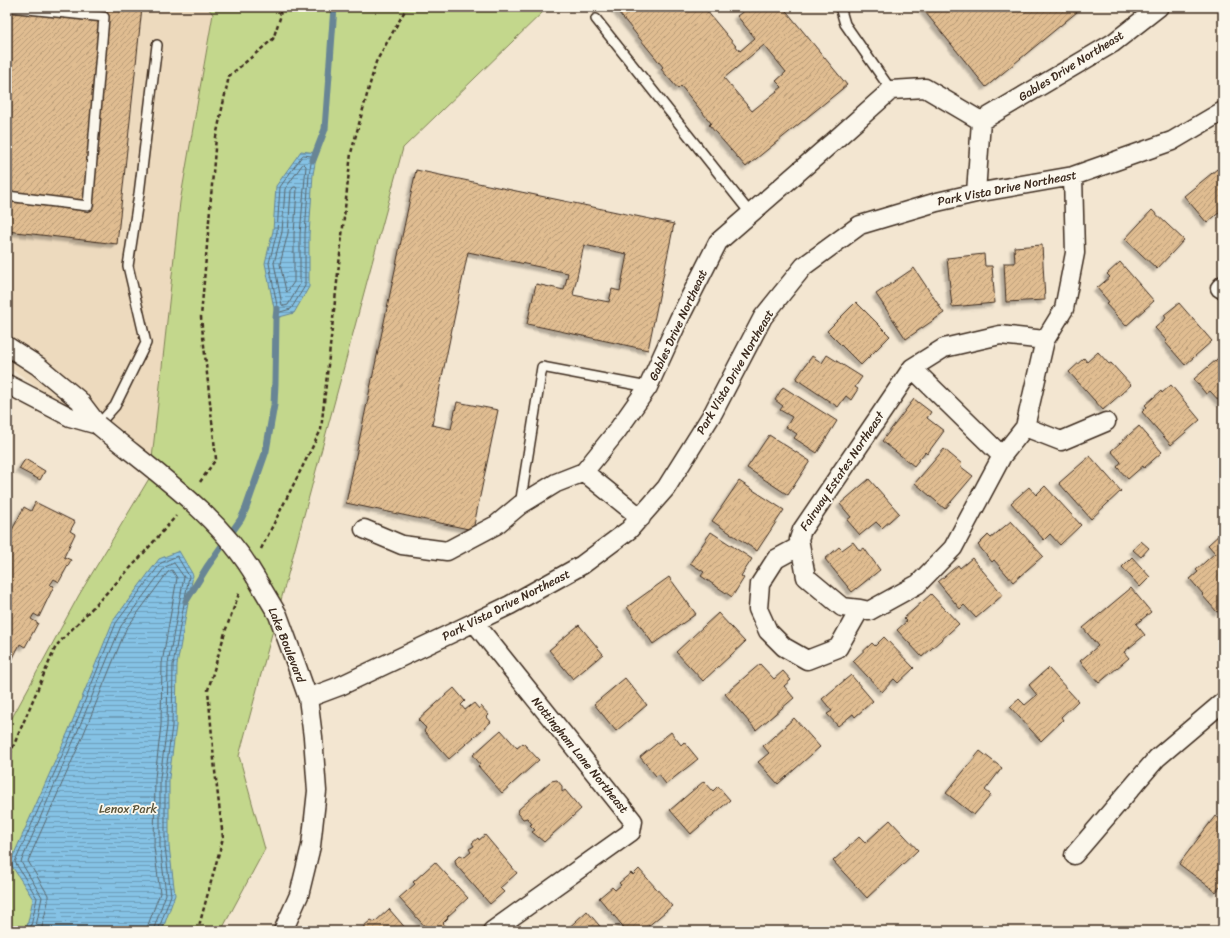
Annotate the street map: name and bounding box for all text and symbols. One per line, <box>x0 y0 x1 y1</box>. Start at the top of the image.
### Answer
street label: Gables Drive Northeast <box>1014 25 1128 107</box>
street label: Park Vista Drive Northeast <box>935 164 1079 212</box>
street label: Gables Drive Northeast <box>642 266 714 384</box>
street label: Park Vista Drive Northeast <box>690 305 780 439</box>
street label: Fairway Estates Northeast <box>794 406 891 535</box>
street label: Park Vista Drive Northeast <box>438 563 574 647</box>
street label: Lake Boulevard <box>262 604 312 687</box>
street label: Nottingham Lane Northeast <box>526 692 634 818</box>
park label: Lenox Park <box>99 798 158 820</box>

